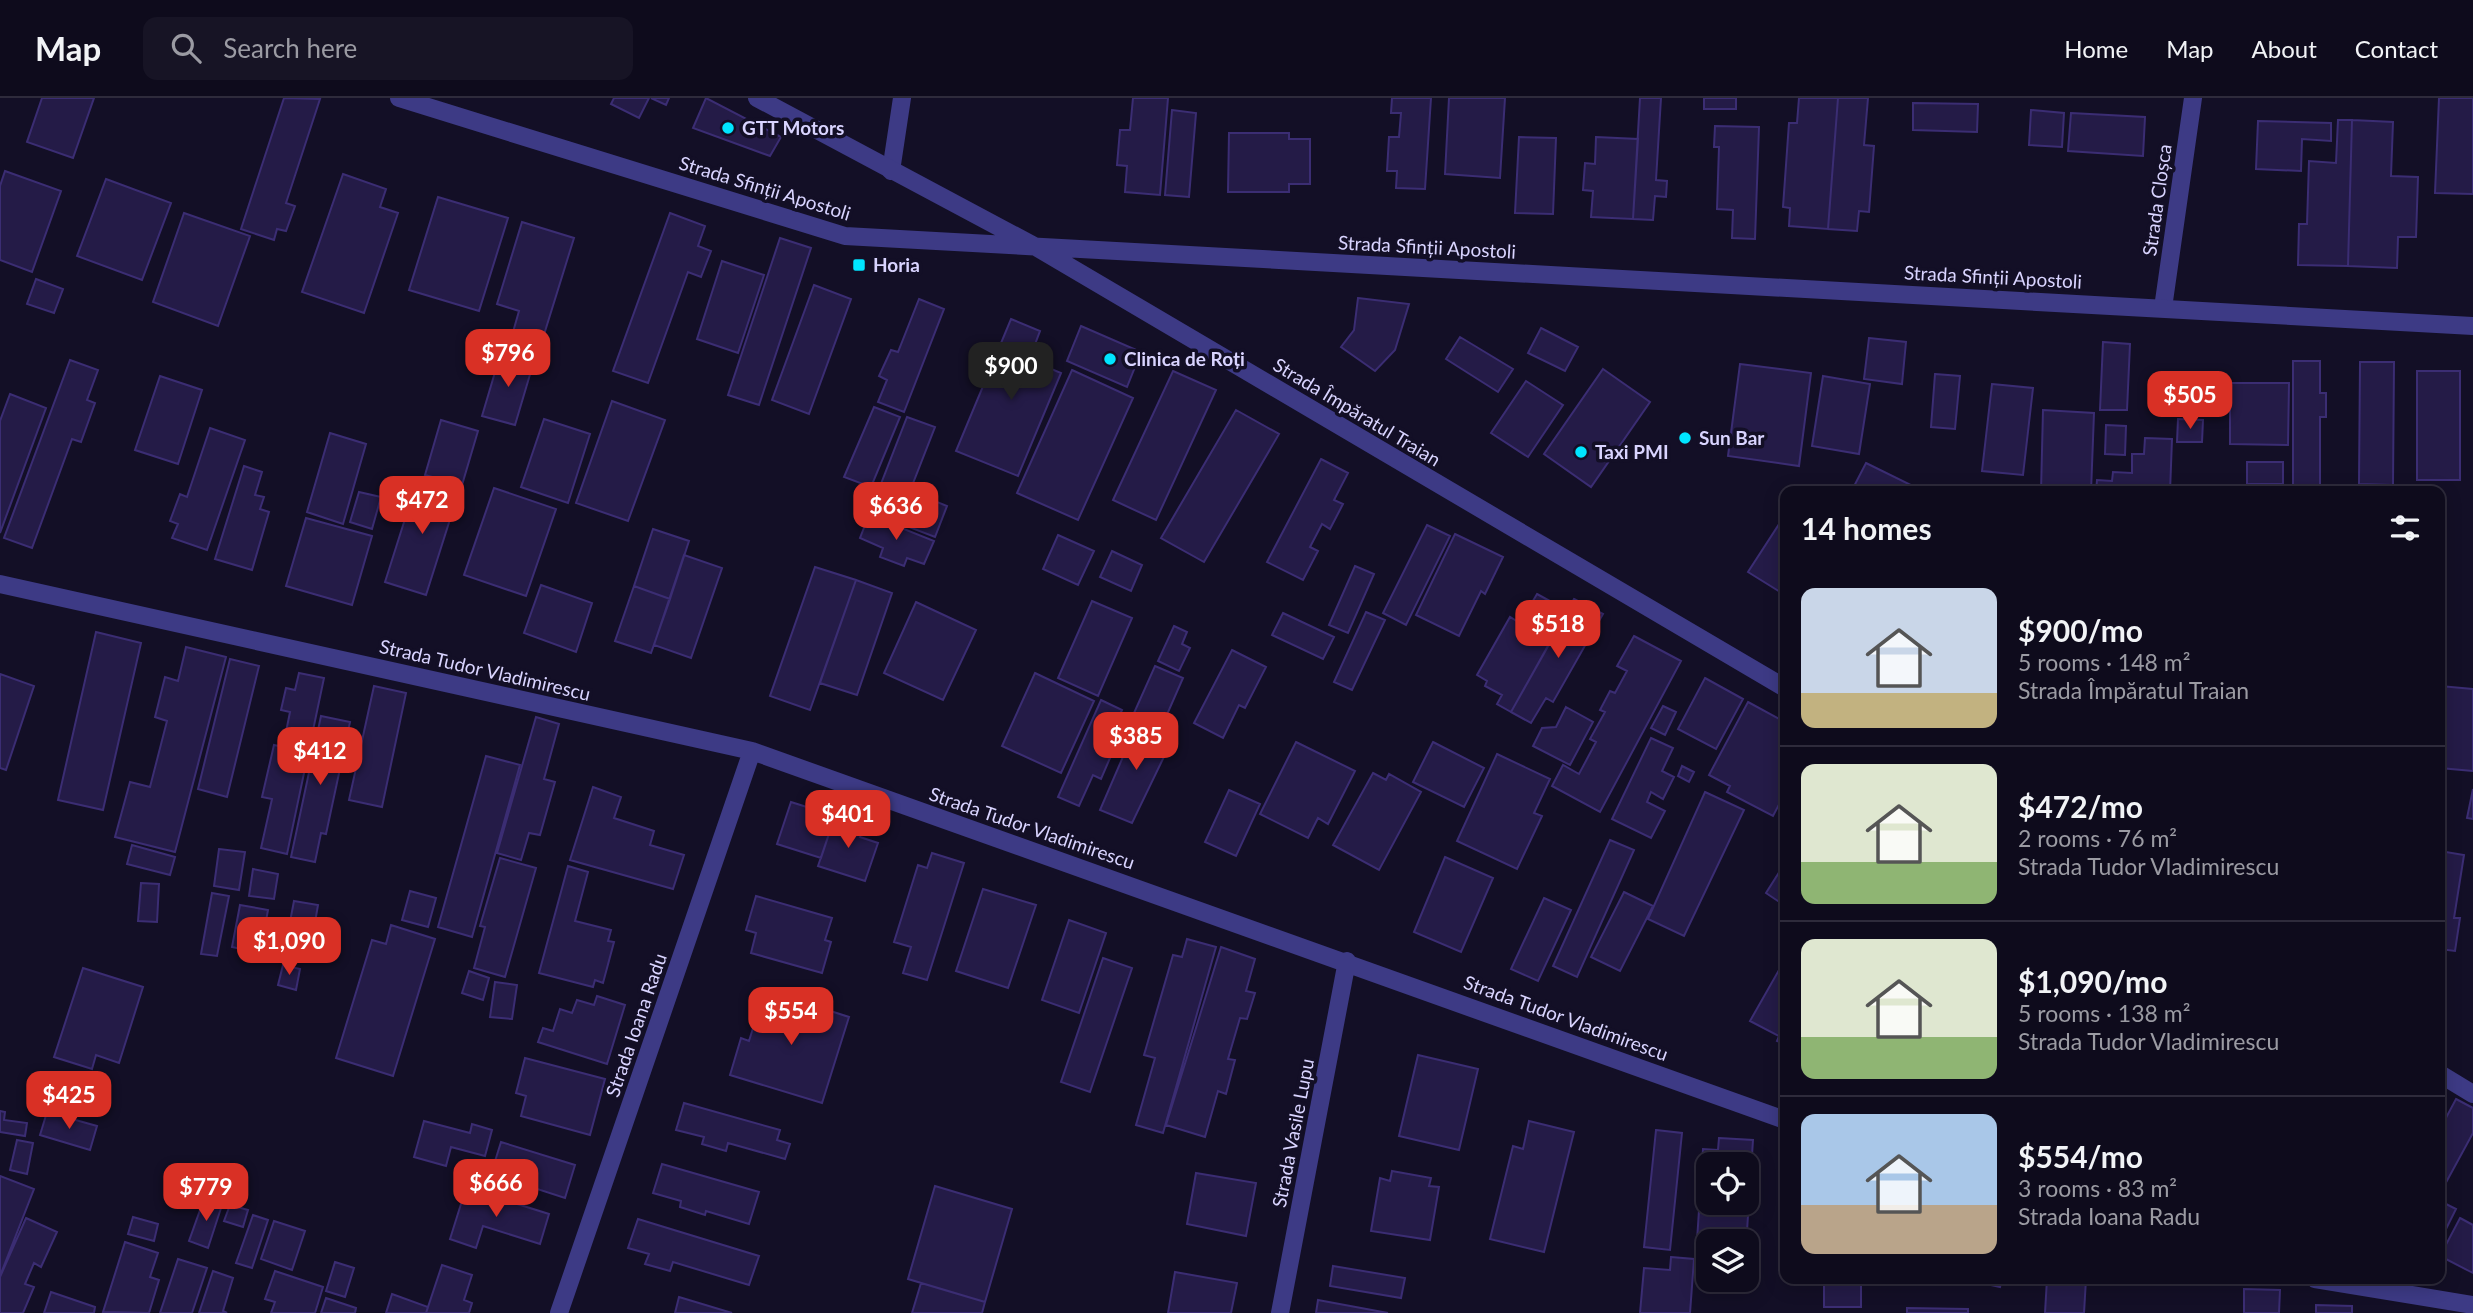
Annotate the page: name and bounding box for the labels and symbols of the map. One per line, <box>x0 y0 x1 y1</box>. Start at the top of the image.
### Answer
place label: GTT Motors <box>742 116 844 139</box>
marker: GTT Motors <box>720 120 736 136</box>
street label: Strada Cloșca <box>2137 143 2176 257</box>
street label: Strada Sfinții Apostoli <box>677 150 854 225</box>
street label: Strada Sfinții Apostoli <box>1337 230 1517 263</box>
place label: Horia <box>873 253 920 276</box>
marker: Horia <box>851 257 867 273</box>
street label: Strada Sfinții Apostoli <box>1903 260 2083 293</box>
pin: $796 <box>467 330 549 389</box>
pin: $900 <box>970 342 1052 402</box>
place label: Clinica de Roți <box>1124 347 1245 370</box>
marker: Clinica de Roți <box>1102 351 1118 367</box>
street label: Strada Împăratul Traian <box>1269 353 1445 471</box>
pin: $505 <box>2149 372 2231 431</box>
place label: Sun Bar <box>1699 426 1765 449</box>
marker: Sun Bar <box>1677 430 1693 446</box>
place label: Taxi PMI <box>1595 440 1669 463</box>
marker: Taxi PMI <box>1573 444 1589 460</box>
pin: $472 <box>381 476 463 536</box>
pin: $636 <box>855 482 937 542</box>
pin: $518 <box>1517 601 1599 660</box>
street label: Strada Tudor Vladimirescu <box>377 634 593 705</box>
pin: $385 <box>1095 712 1177 772</box>
pin: $412 <box>279 728 361 787</box>
street label: Strada Tudor Vladimirescu <box>926 782 1138 874</box>
pin: $401 <box>807 790 889 850</box>
pin: $1,090 <box>232 918 346 977</box>
street label: Strada Ioana Radu <box>600 950 671 1100</box>
street label: Strada Tudor Vladimirescu <box>1461 970 1671 1065</box>
pin: $554 <box>750 988 832 1047</box>
street label: Strada Vasile Lupu <box>1267 1056 1318 1209</box>
pin: $425 <box>28 1072 110 1131</box>
pin: $666 <box>455 1160 537 1219</box>
pin: $779 <box>165 1164 247 1223</box>

